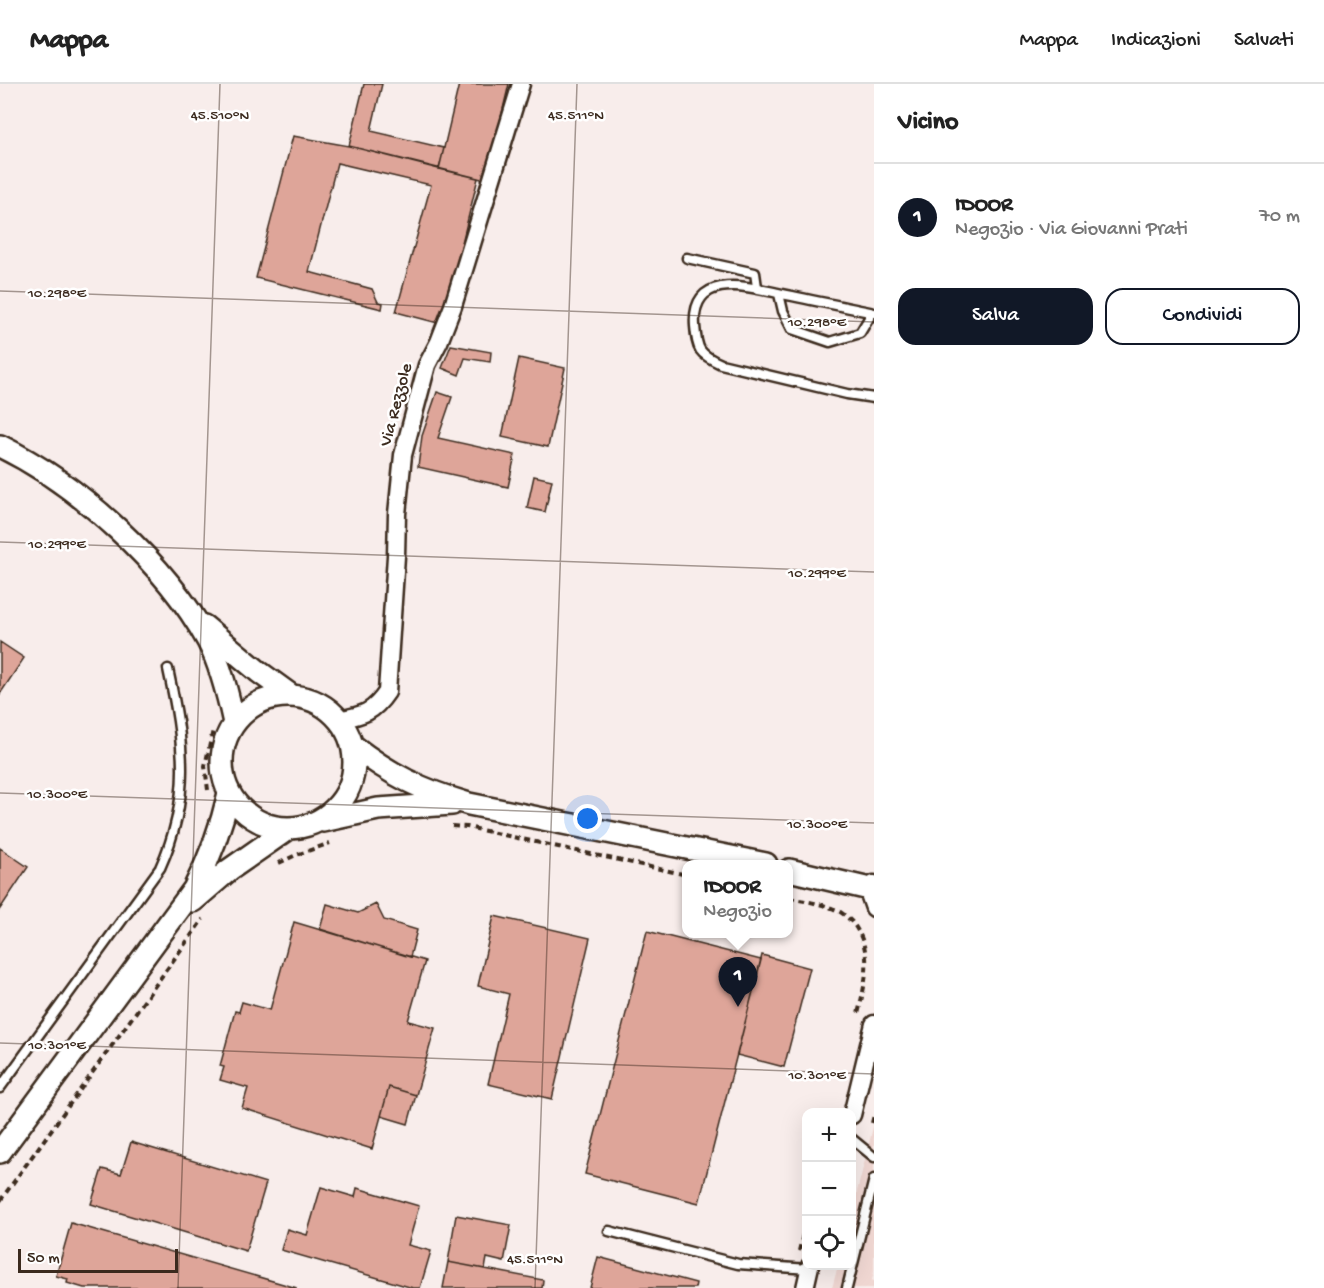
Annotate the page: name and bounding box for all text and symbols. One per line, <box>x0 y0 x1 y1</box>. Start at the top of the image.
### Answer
text: Mappa <box>30 25 108 58</box>
text: Mappa <box>1019 29 1078 54</box>
text: Indicazioni <box>1111 29 1201 54</box>
text: Salvati <box>1234 29 1294 54</box>
text: 45.510°N <box>191 107 250 125</box>
text: 45.511°N <box>548 107 604 125</box>
text: Vicino <box>898 108 958 139</box>
text: IDOOR <box>955 193 1013 219</box>
text: 1 <box>913 206 922 229</box>
text: 70 m <box>1259 206 1300 229</box>
text: Negozio · Via Giovanni Prati <box>955 219 1188 242</box>
text: 10.298°E <box>27 285 87 303</box>
button: Salva <box>898 288 1093 345</box>
button: Condividi <box>1105 288 1300 345</box>
text: 10.298°E <box>787 314 847 332</box>
street label: Via Rezzole <box>376 360 418 450</box>
text: 10.299°E <box>27 536 87 554</box>
text: 10.299°E <box>787 565 847 583</box>
text: 10.300°E <box>26 786 88 804</box>
your location <box>573 804 602 833</box>
text: 10.300°E <box>786 816 848 834</box>
popup <box>682 860 793 938</box>
text: IDOOR <box>703 875 761 901</box>
text: Negozio <box>703 901 772 924</box>
pin: 1 <box>718 958 758 1007</box>
text: 10.301°E <box>27 1037 87 1055</box>
text: 10.301°E <box>787 1067 847 1085</box>
map controls <box>802 1108 856 1270</box>
button: + <box>802 1108 856 1162</box>
button: − <box>802 1162 856 1216</box>
button: locate <box>802 1216 856 1270</box>
scale bar <box>18 1246 178 1274</box>
text: 50 m <box>27 1250 60 1269</box>
text: 45.511°N <box>507 1251 563 1269</box>

